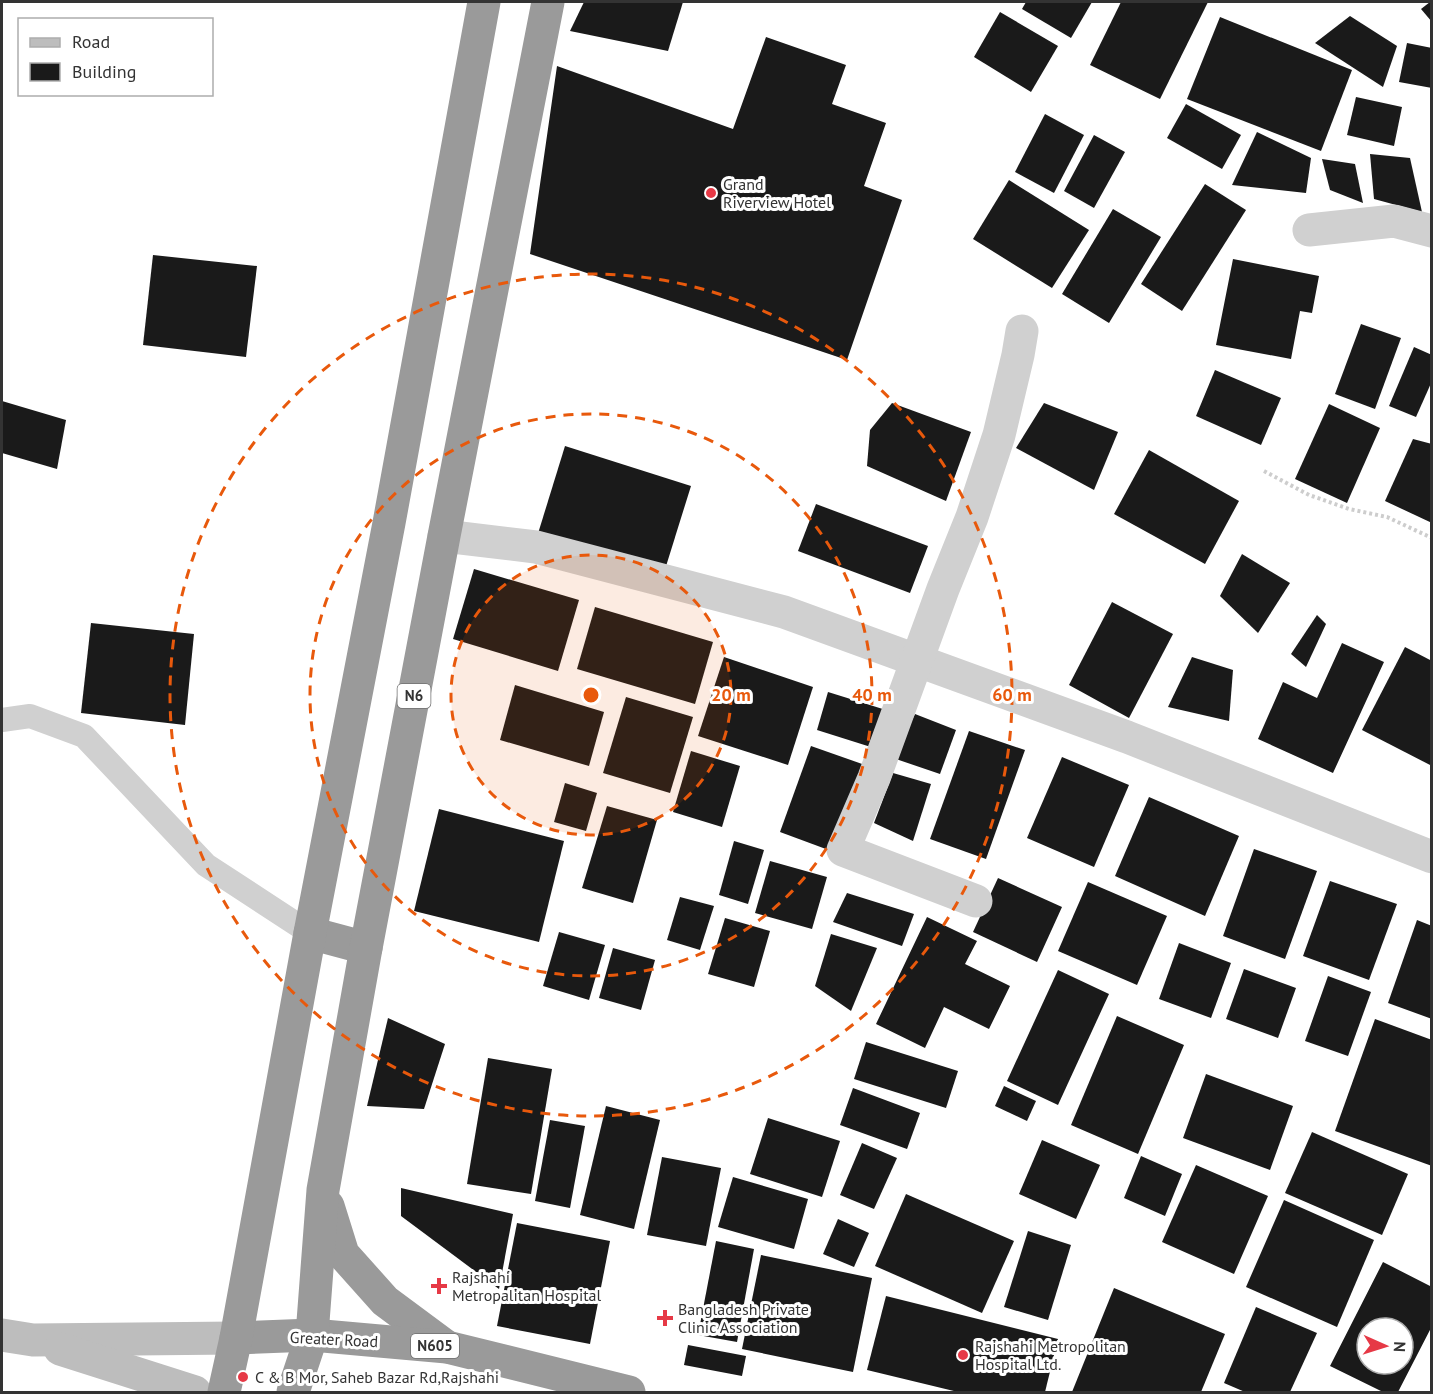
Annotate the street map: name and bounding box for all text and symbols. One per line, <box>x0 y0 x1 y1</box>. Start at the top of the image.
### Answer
legend <box>18 18 213 96</box>
text: Road <box>72 30 110 53</box>
text: Building <box>72 60 136 83</box>
place label: Grand Riverview Hotel <box>723 174 831 212</box>
marker: Grand Riverview Hotel <box>704 186 718 200</box>
text: 20 m <box>711 683 751 706</box>
text: 40 m <box>852 683 892 706</box>
text: 60 m <box>992 683 1032 706</box>
road number: N6 <box>398 684 430 708</box>
centre of rings <box>581 685 601 705</box>
place label: Rajshahi Metropalitan Hospital <box>452 1267 602 1305</box>
marker: Rajshahi Metropalitan Hospital <box>430 1277 448 1295</box>
place label: Bangladesh Private Clinic Association <box>678 1299 809 1337</box>
marker: Bangladesh Private Clinic Association <box>656 1309 674 1327</box>
north arrow <box>1355 1316 1415 1376</box>
street label: Greater Road <box>289 1327 379 1351</box>
road number: N605 <box>411 1334 459 1358</box>
place label: Rajshahi Metropolitan Hospital Ltd. <box>975 1336 1126 1374</box>
text: N <box>1390 1341 1410 1353</box>
marker: Rajshahi Metropolitan Hospital Ltd. <box>956 1348 970 1362</box>
place label: C & B Mor, Saheb Bazar Rd,Rajshahi <box>255 1367 499 1387</box>
marker: C & B Mor, Saheb Bazar Rd,Rajshahi <box>236 1370 250 1384</box>

